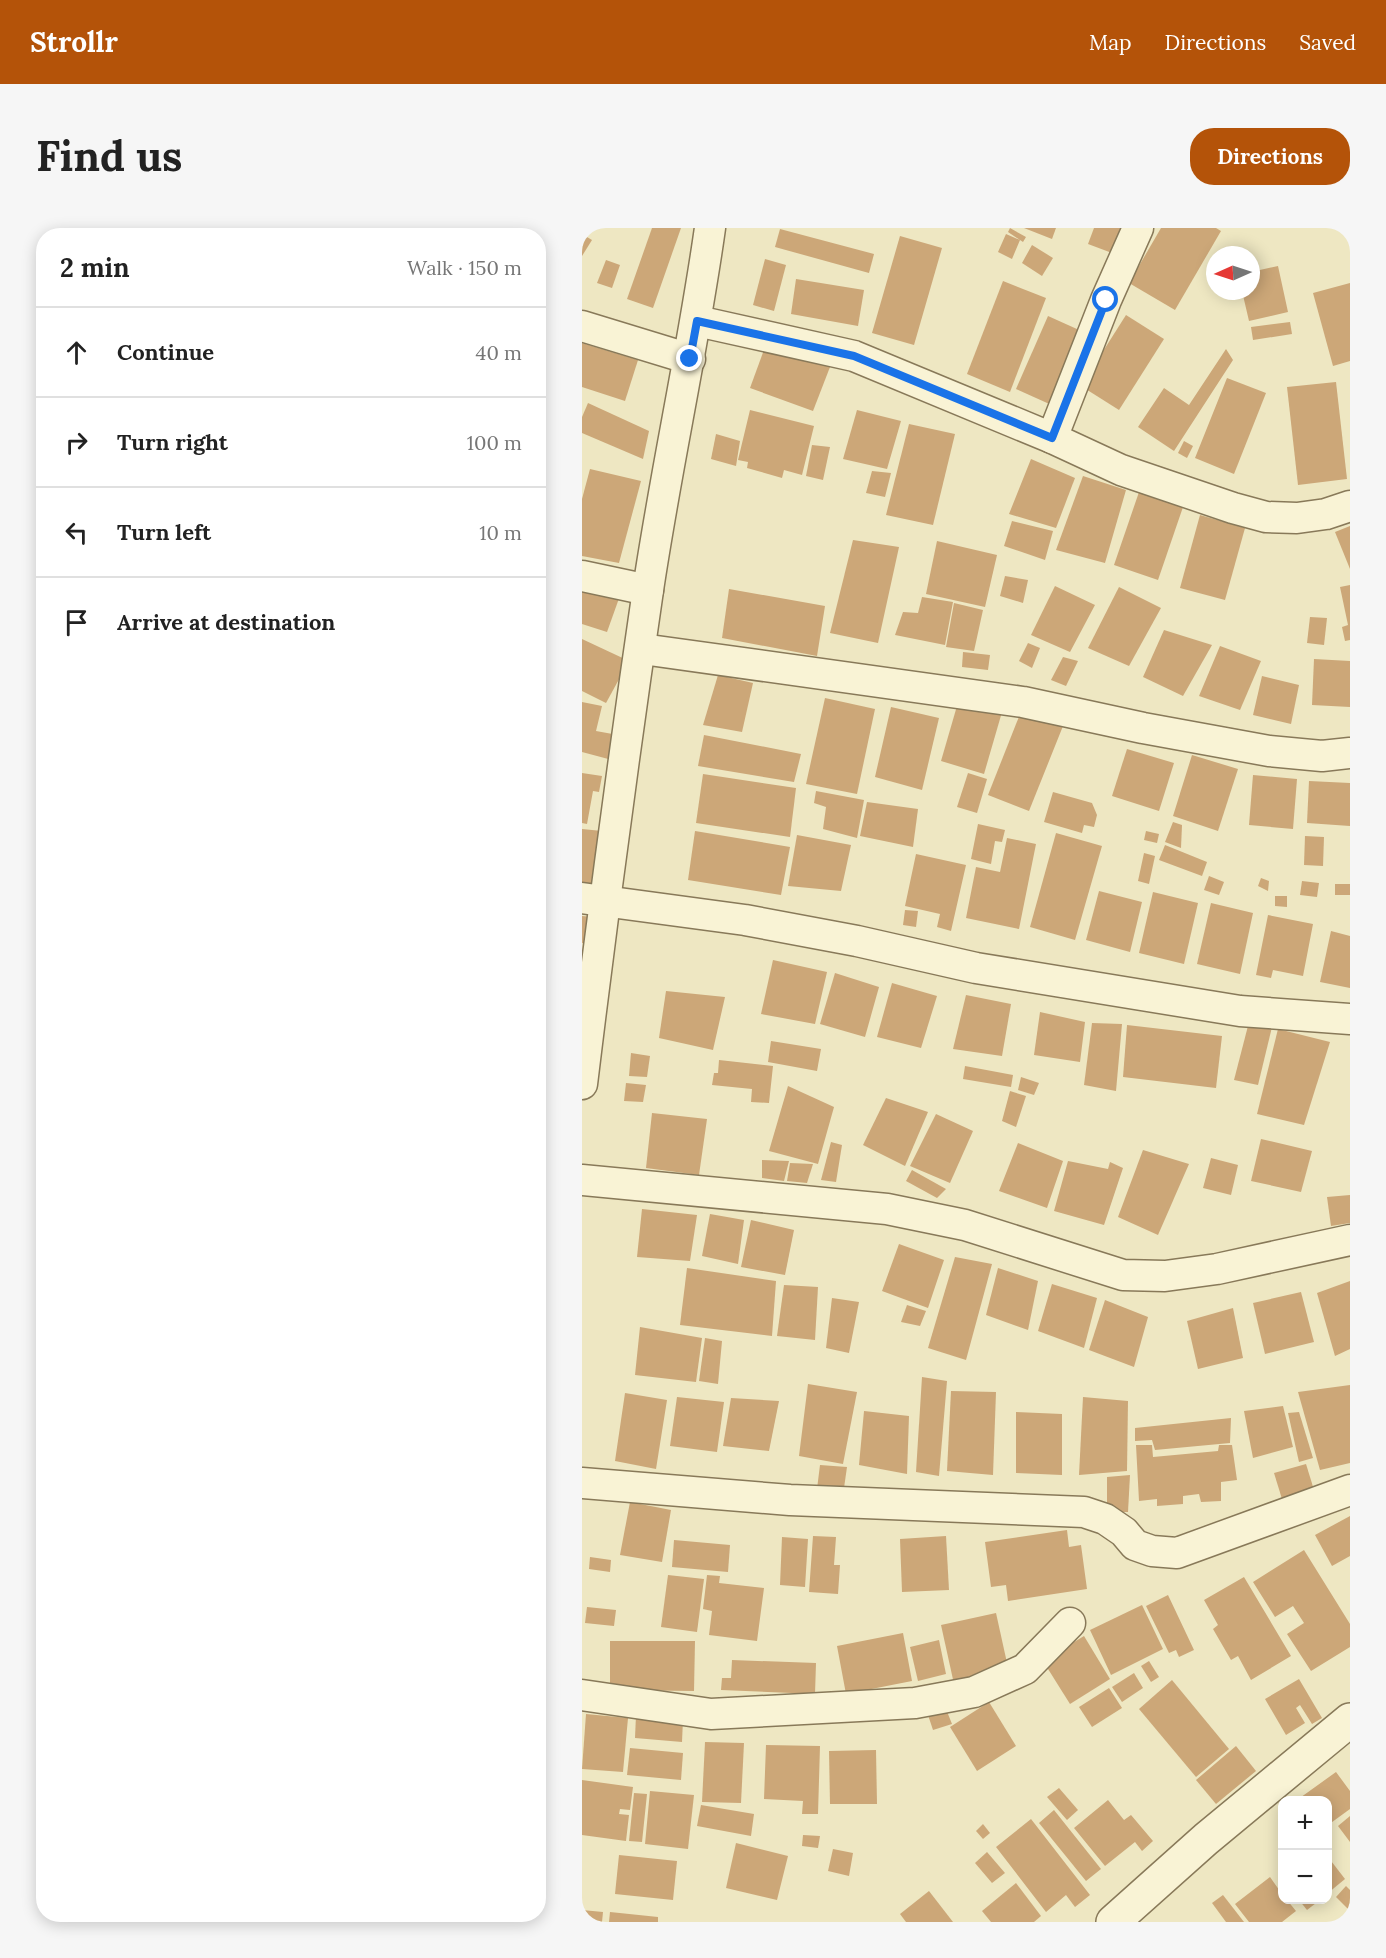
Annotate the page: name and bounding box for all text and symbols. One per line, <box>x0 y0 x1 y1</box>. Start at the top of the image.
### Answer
text: Strollr <box>30 24 118 60</box>
text: Map <box>1089 29 1132 56</box>
text: Directions <box>1165 29 1266 56</box>
text: Saved <box>1299 29 1356 56</box>
button: Directions <box>1190 128 1350 185</box>
text: Find us <box>36 129 182 183</box>
north arrow <box>1206 246 1260 300</box>
text: 2 min <box>60 251 130 284</box>
text: Walk · 150 m <box>407 255 522 280</box>
route start <box>1092 286 1118 312</box>
icon: ahead <box>60 336 93 369</box>
text: Continue <box>117 338 214 366</box>
text: 40 m <box>476 340 522 365</box>
route end <box>676 345 702 371</box>
icon: right <box>60 426 93 459</box>
text: Turn right <box>117 428 228 456</box>
text: 100 m <box>467 430 522 455</box>
icon: left <box>60 516 93 549</box>
text: Turn left <box>117 518 211 546</box>
text: 10 m <box>479 520 522 545</box>
icon: arrive <box>60 606 93 639</box>
text: Arrive at destination <box>117 608 335 636</box>
map controls <box>1278 1796 1332 1904</box>
button: + <box>1278 1796 1332 1850</box>
button: − <box>1278 1850 1332 1904</box>

